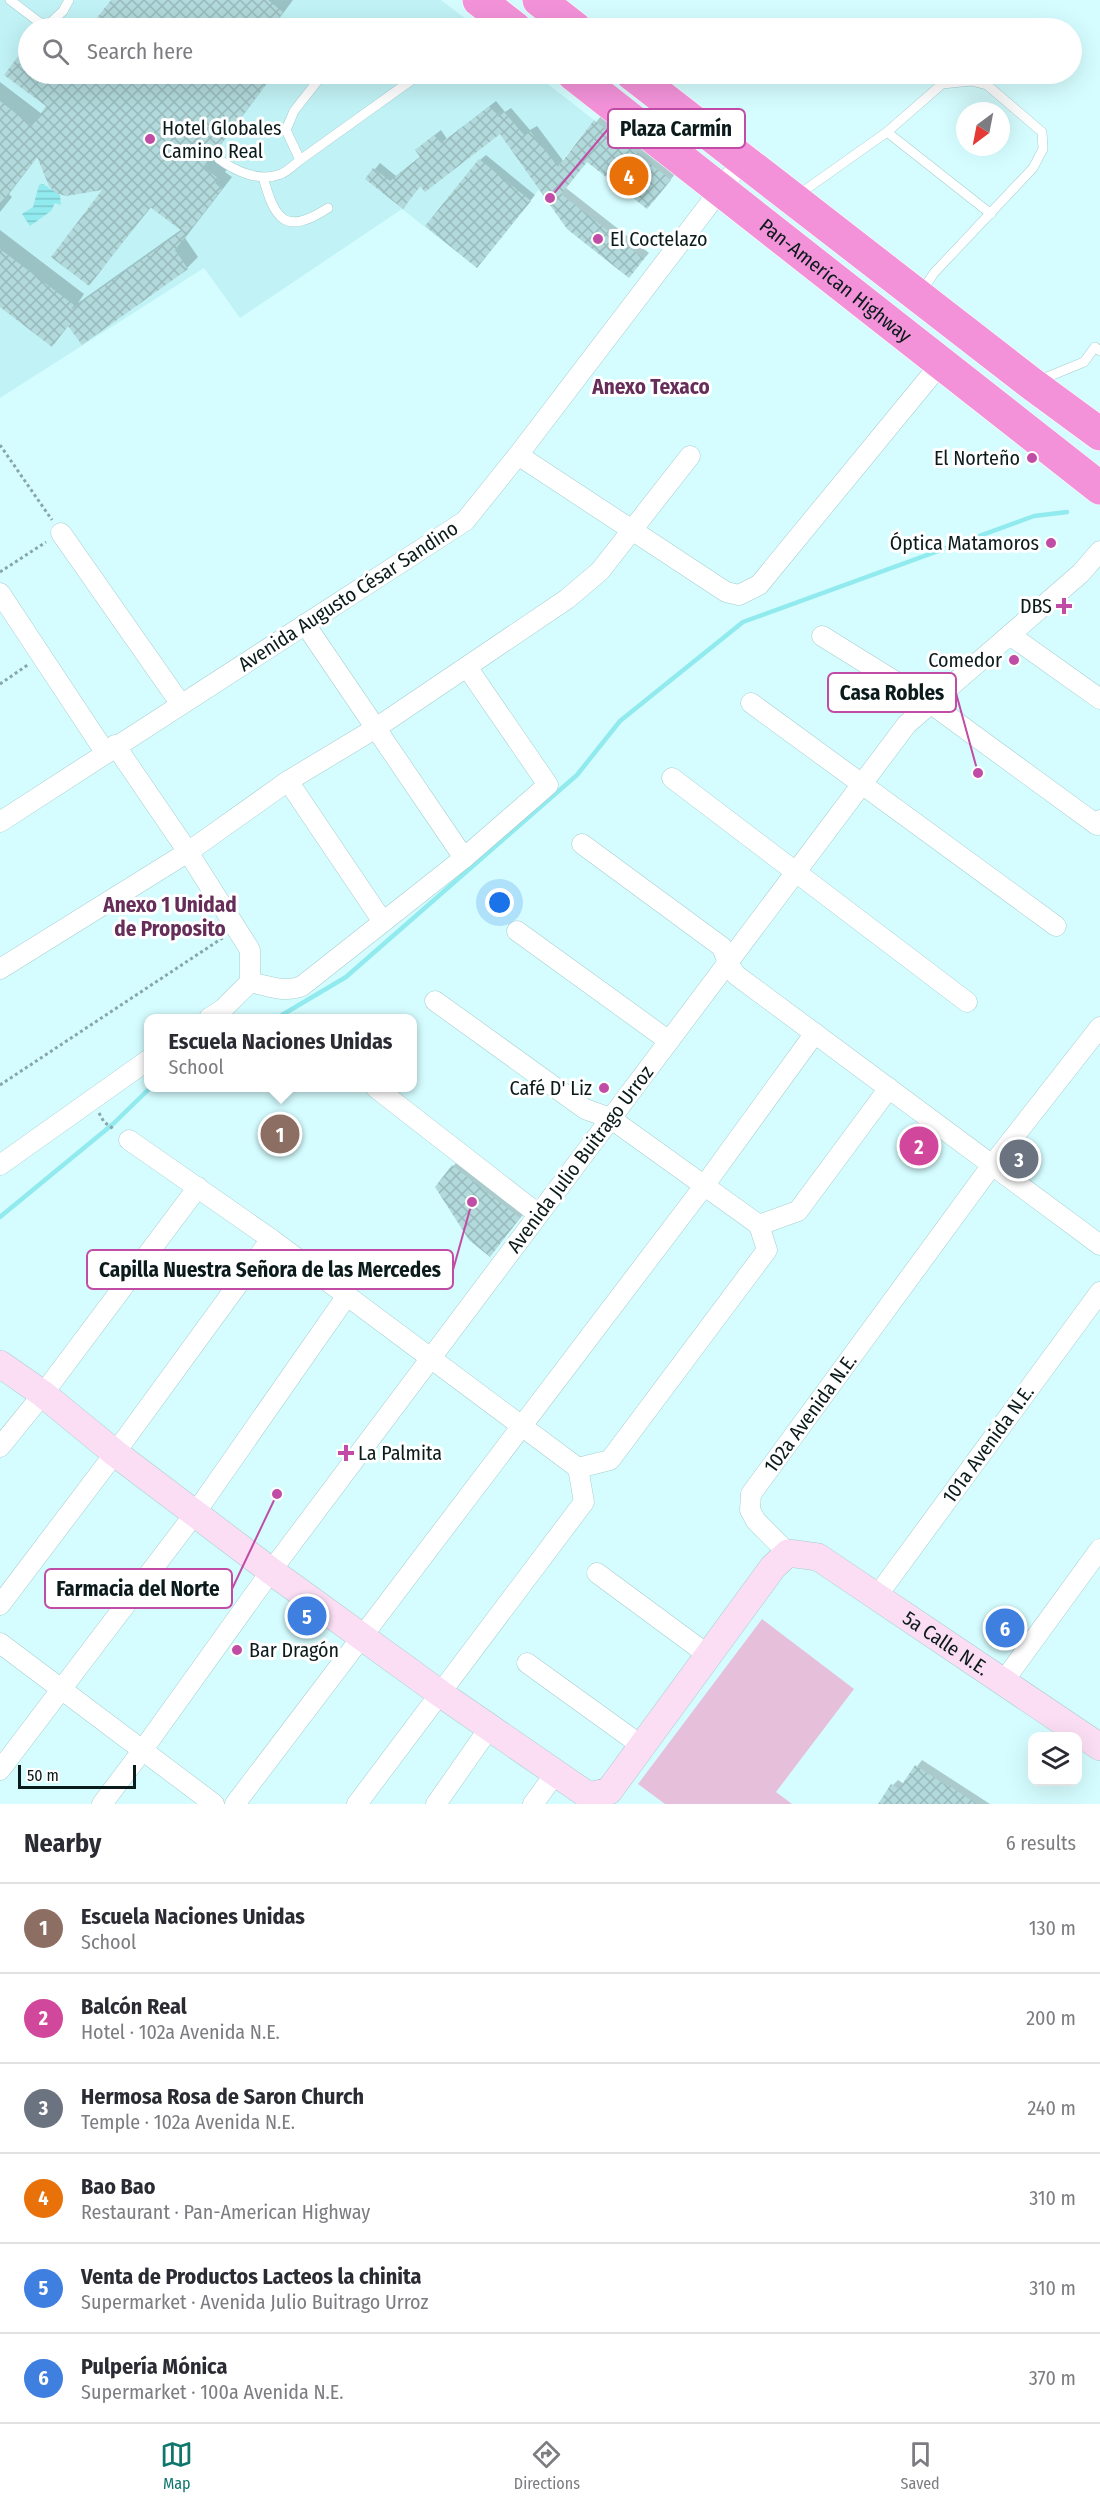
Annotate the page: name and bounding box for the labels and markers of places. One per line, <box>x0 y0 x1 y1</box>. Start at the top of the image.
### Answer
callout: Plaza Carmín <box>608 109 745 148</box>
place label: Hotel Globales Camino Real <box>162 116 282 163</box>
marker: Hotel Globales Camino Real <box>143 132 157 146</box>
pin: 4 <box>610 154 648 198</box>
place label: El Coctelazo <box>610 227 707 251</box>
marker: El Coctelazo <box>591 232 605 246</box>
place label: El Norteño <box>934 446 1020 470</box>
marker: El Norteño <box>1025 451 1039 465</box>
place label: Óptica Matamoros <box>890 531 1039 555</box>
marker: Óptica Matamoros <box>1044 536 1058 550</box>
place label: DBS <box>1020 594 1052 618</box>
marker: DBS <box>1057 599 1071 613</box>
place label: Comedor <box>928 648 1002 672</box>
marker: Comedor <box>1007 653 1021 667</box>
callout: Casa Robles <box>828 673 956 712</box>
place label: Café D' Liz <box>510 1076 592 1100</box>
marker: Café D' Liz <box>597 1081 611 1095</box>
pin: 1 <box>260 1112 300 1156</box>
pin: 2 <box>900 1124 938 1168</box>
pin: 3 <box>1000 1136 1038 1182</box>
callout: Capilla Nuestra Señora de las Mercedes <box>87 1250 453 1289</box>
place label: La Palmita <box>358 1441 442 1465</box>
marker: La Palmita <box>339 1446 353 1460</box>
callout: Farmacia del Norte <box>45 1569 232 1608</box>
pin: 5 <box>288 1594 326 1638</box>
pin: 6 <box>986 1606 1024 1650</box>
place label: Bar Dragón <box>249 1638 339 1662</box>
marker: Bar Dragón <box>230 1643 244 1657</box>

